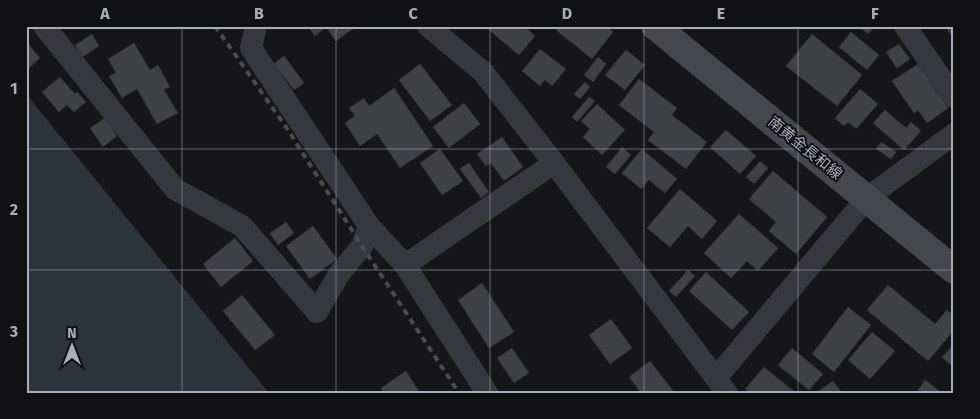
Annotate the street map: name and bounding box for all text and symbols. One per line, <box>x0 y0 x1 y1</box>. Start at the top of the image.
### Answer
text: A <box>99 4 110 23</box>
text: B <box>254 4 264 23</box>
text: C <box>408 4 418 23</box>
text: D <box>562 4 572 23</box>
text: E <box>717 4 725 23</box>
text: F <box>871 4 879 23</box>
text: 1 <box>10 79 18 98</box>
street label: 南黄金長和線 <box>764 113 846 183</box>
text: 2 <box>10 200 18 219</box>
text: 3 <box>9 322 18 341</box>
north arrow <box>48 322 98 372</box>
text: N <box>67 325 77 342</box>

